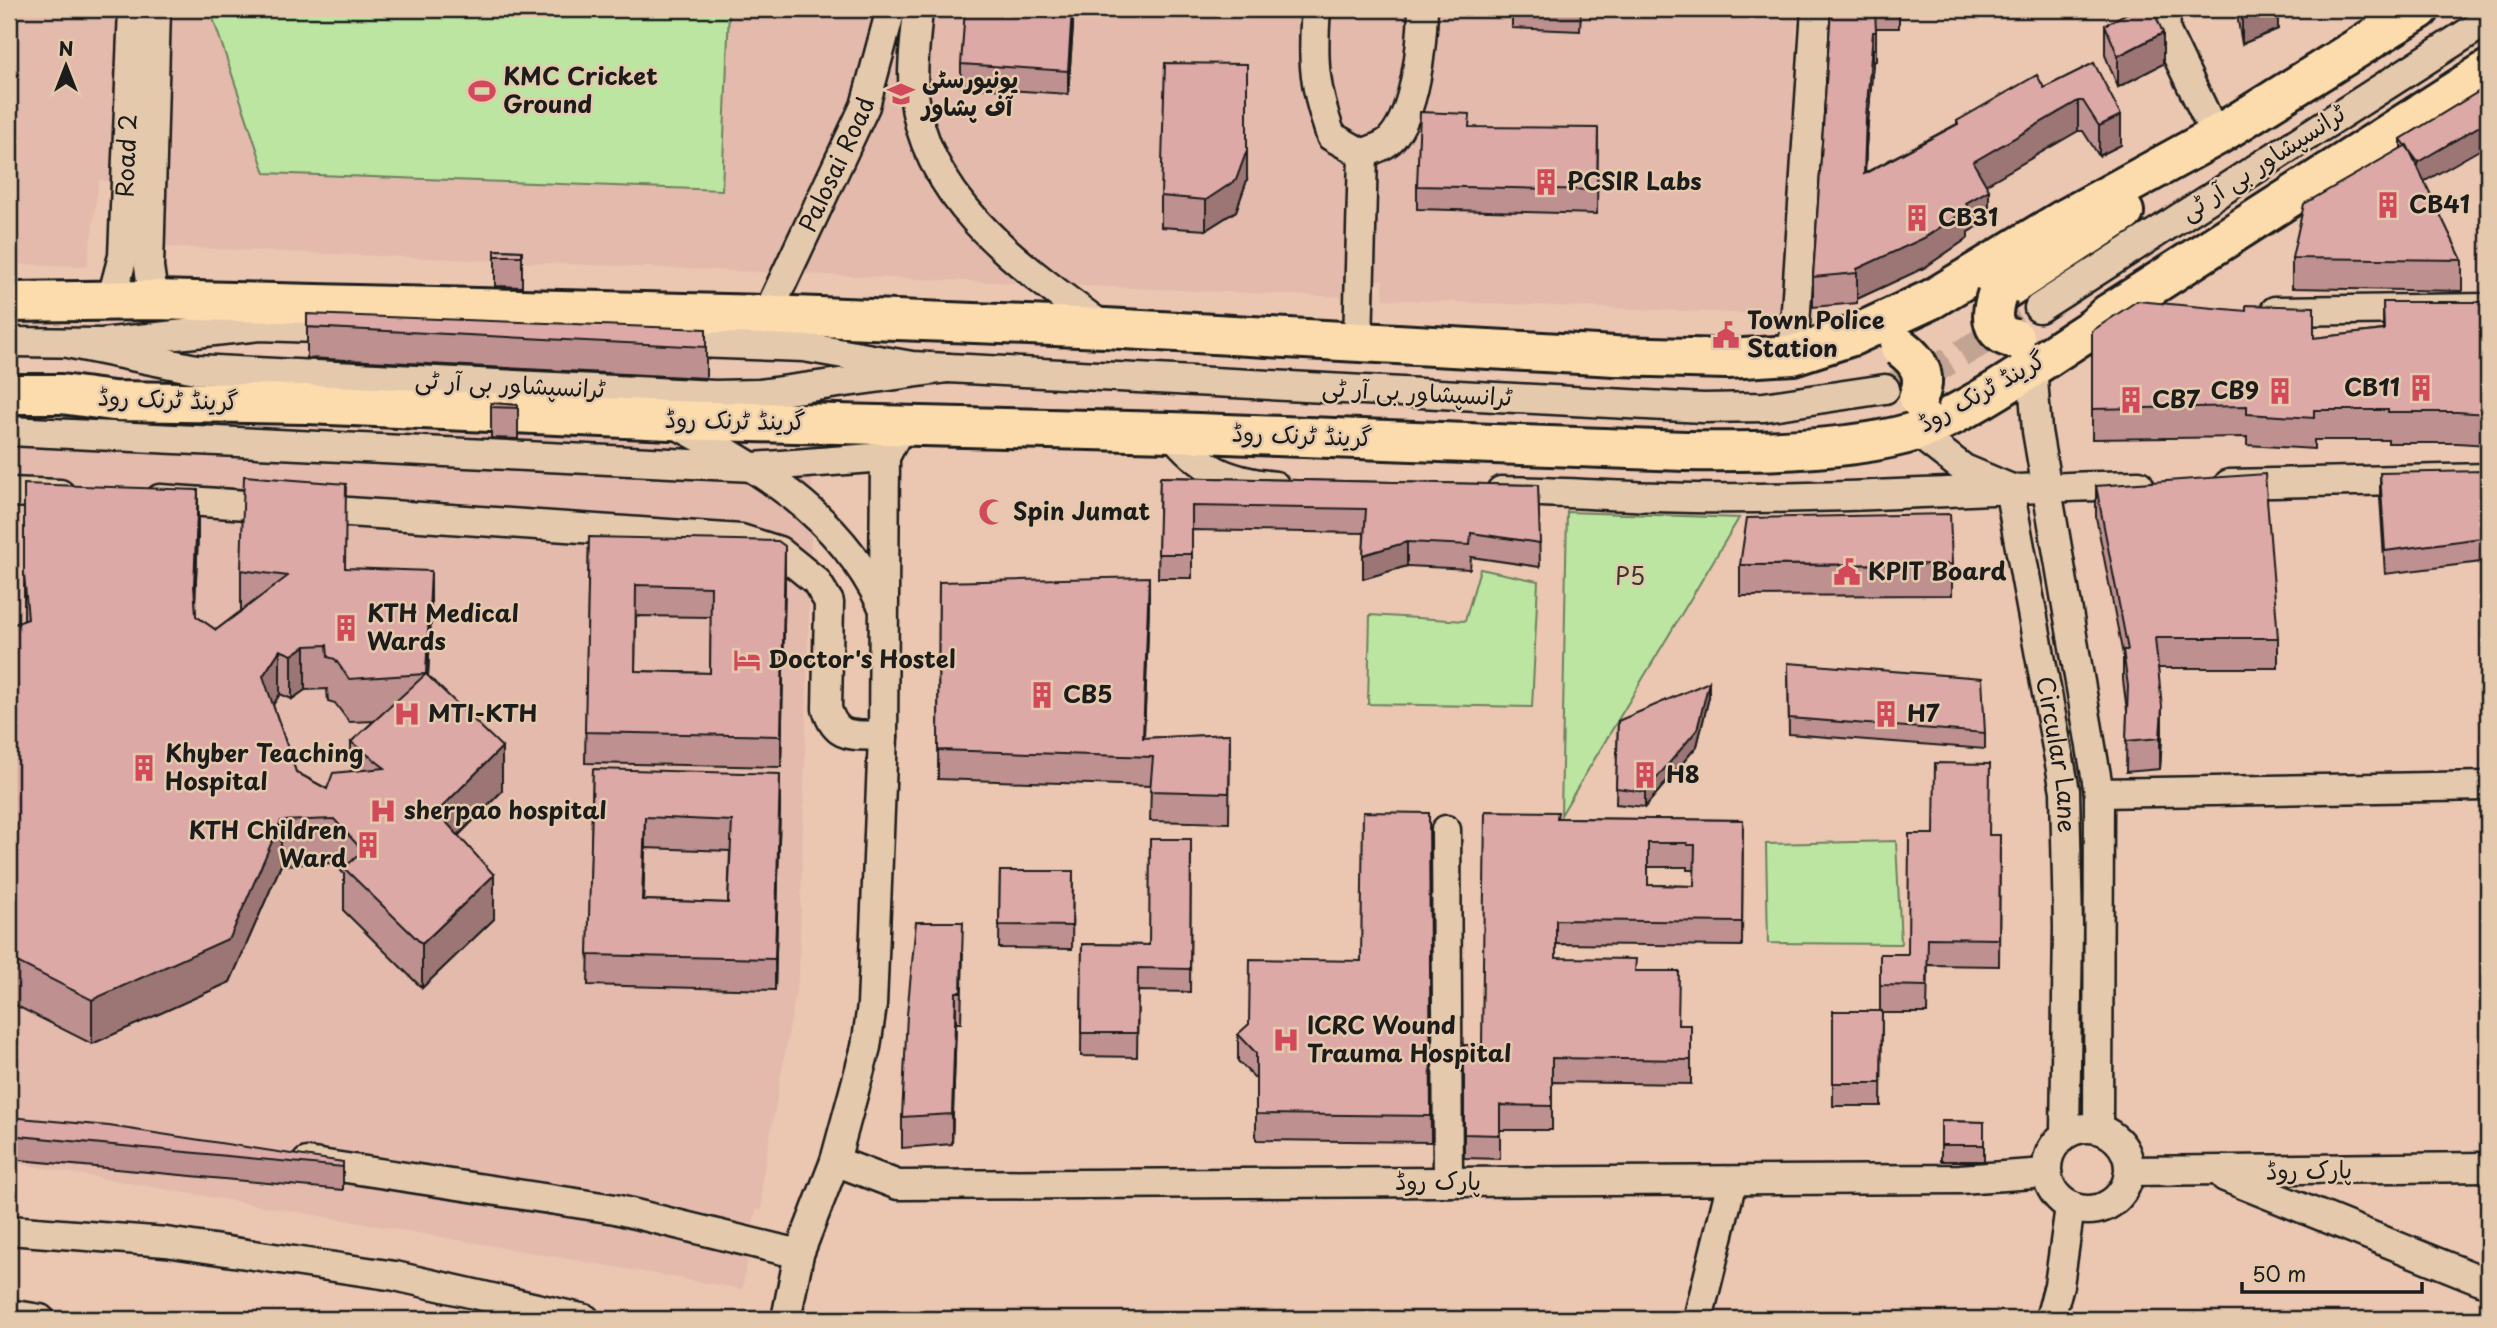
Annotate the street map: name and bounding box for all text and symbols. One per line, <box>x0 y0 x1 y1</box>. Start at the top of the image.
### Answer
north arrow <box>32 32 102 102</box>
text: N <box>58 34 74 62</box>
place label: KMC Cricket Ground <box>503 57 658 121</box>
place label: یونیورسٹی آف پشاور <box>920 60 1018 124</box>
sports icon: KMC Cricket Ground <box>467 76 497 106</box>
school or university icon: یونیورسٹی آف پشاور <box>886 79 916 109</box>
street label: Palosai Road <box>788 93 883 238</box>
street label: ٹرانسپشاور بی آر ٹی <box>2172 94 2352 228</box>
street label: Road 2 <box>105 113 145 198</box>
place label: PCSIR Labs <box>1567 162 1702 198</box>
building icon: PCSIR Labs <box>1531 167 1561 197</box>
place label: CB41 <box>2409 185 2470 221</box>
building icon: CB41 <box>2373 190 2403 220</box>
place label: CB31 <box>1938 198 1998 234</box>
building icon: CB31 <box>1902 203 1932 233</box>
place label: Town Police Station <box>1747 301 1885 365</box>
public building icon: Town Police Station <box>1711 320 1741 350</box>
street label: گرینڈ ٹرنک روڈ <box>1911 340 2051 440</box>
street label: ٹرانسپشاور بی آر ٹی <box>414 360 607 406</box>
street label: ٹرانسپشاور بی آر ٹی <box>1321 368 1514 414</box>
place label: CB11 <box>2344 368 2400 404</box>
place label: CB9 <box>2210 371 2259 407</box>
building icon: CB11 <box>2406 373 2436 403</box>
building icon: CB9 <box>2265 376 2295 406</box>
street label: گرینڈ ٹرنک روڈ <box>97 378 239 418</box>
place label: CB7 <box>2152 380 2200 416</box>
building icon: CB7 <box>2116 385 2146 415</box>
street label: گرینڈ ٹرنک روڈ <box>664 400 806 438</box>
street label: گرینڈ ٹرنک روڈ <box>1231 414 1373 454</box>
place label: Spin Jumat <box>1013 492 1151 528</box>
mosque icon: Spin Jumat <box>977 497 1007 527</box>
place label: KPIT Board <box>1868 552 2006 588</box>
park label: P5 <box>1615 557 1645 593</box>
public building icon: KPIT Board <box>1832 557 1862 587</box>
place label: KTH Medical Wards <box>367 594 519 658</box>
building icon: KTH Medical Wards <box>331 613 361 643</box>
place label: Doctor's Hostel <box>768 640 955 676</box>
hotel icon: Doctor's Hostel <box>732 645 762 675</box>
street label: Circular Lane <box>2028 673 2086 833</box>
place label: CB5 <box>1063 675 1113 711</box>
building icon: CB5 <box>1027 680 1057 710</box>
place label: MTI-KTH <box>428 694 537 730</box>
place label: H7 <box>1907 694 1940 730</box>
hospital icon: MTI-KTH <box>392 699 422 729</box>
building icon: H7 <box>1871 699 1901 729</box>
place label: Khyber Teaching Hospital <box>165 734 364 798</box>
building icon: Khyber Teaching Hospital <box>129 753 159 783</box>
place label: H8 <box>1666 755 1700 791</box>
building icon: H8 <box>1630 760 1660 790</box>
place label: sherpao hospital <box>404 791 607 827</box>
hospital icon: sherpao hospital <box>368 796 398 826</box>
place label: KTH Children Ward <box>188 811 347 875</box>
building icon: KTH Children Ward <box>353 830 383 860</box>
place label: ICRC Wound Trauma Hospital <box>1307 1006 1511 1070</box>
hospital icon: ICRC Wound Trauma Hospital <box>1271 1025 1301 1055</box>
street label: پارک روڈ <box>2266 1150 2352 1188</box>
street label: پارک روڈ <box>1395 1162 1481 1198</box>
scale bar <box>2242 1251 2422 1295</box>
text: 50 m <box>2252 1257 2306 1289</box>

